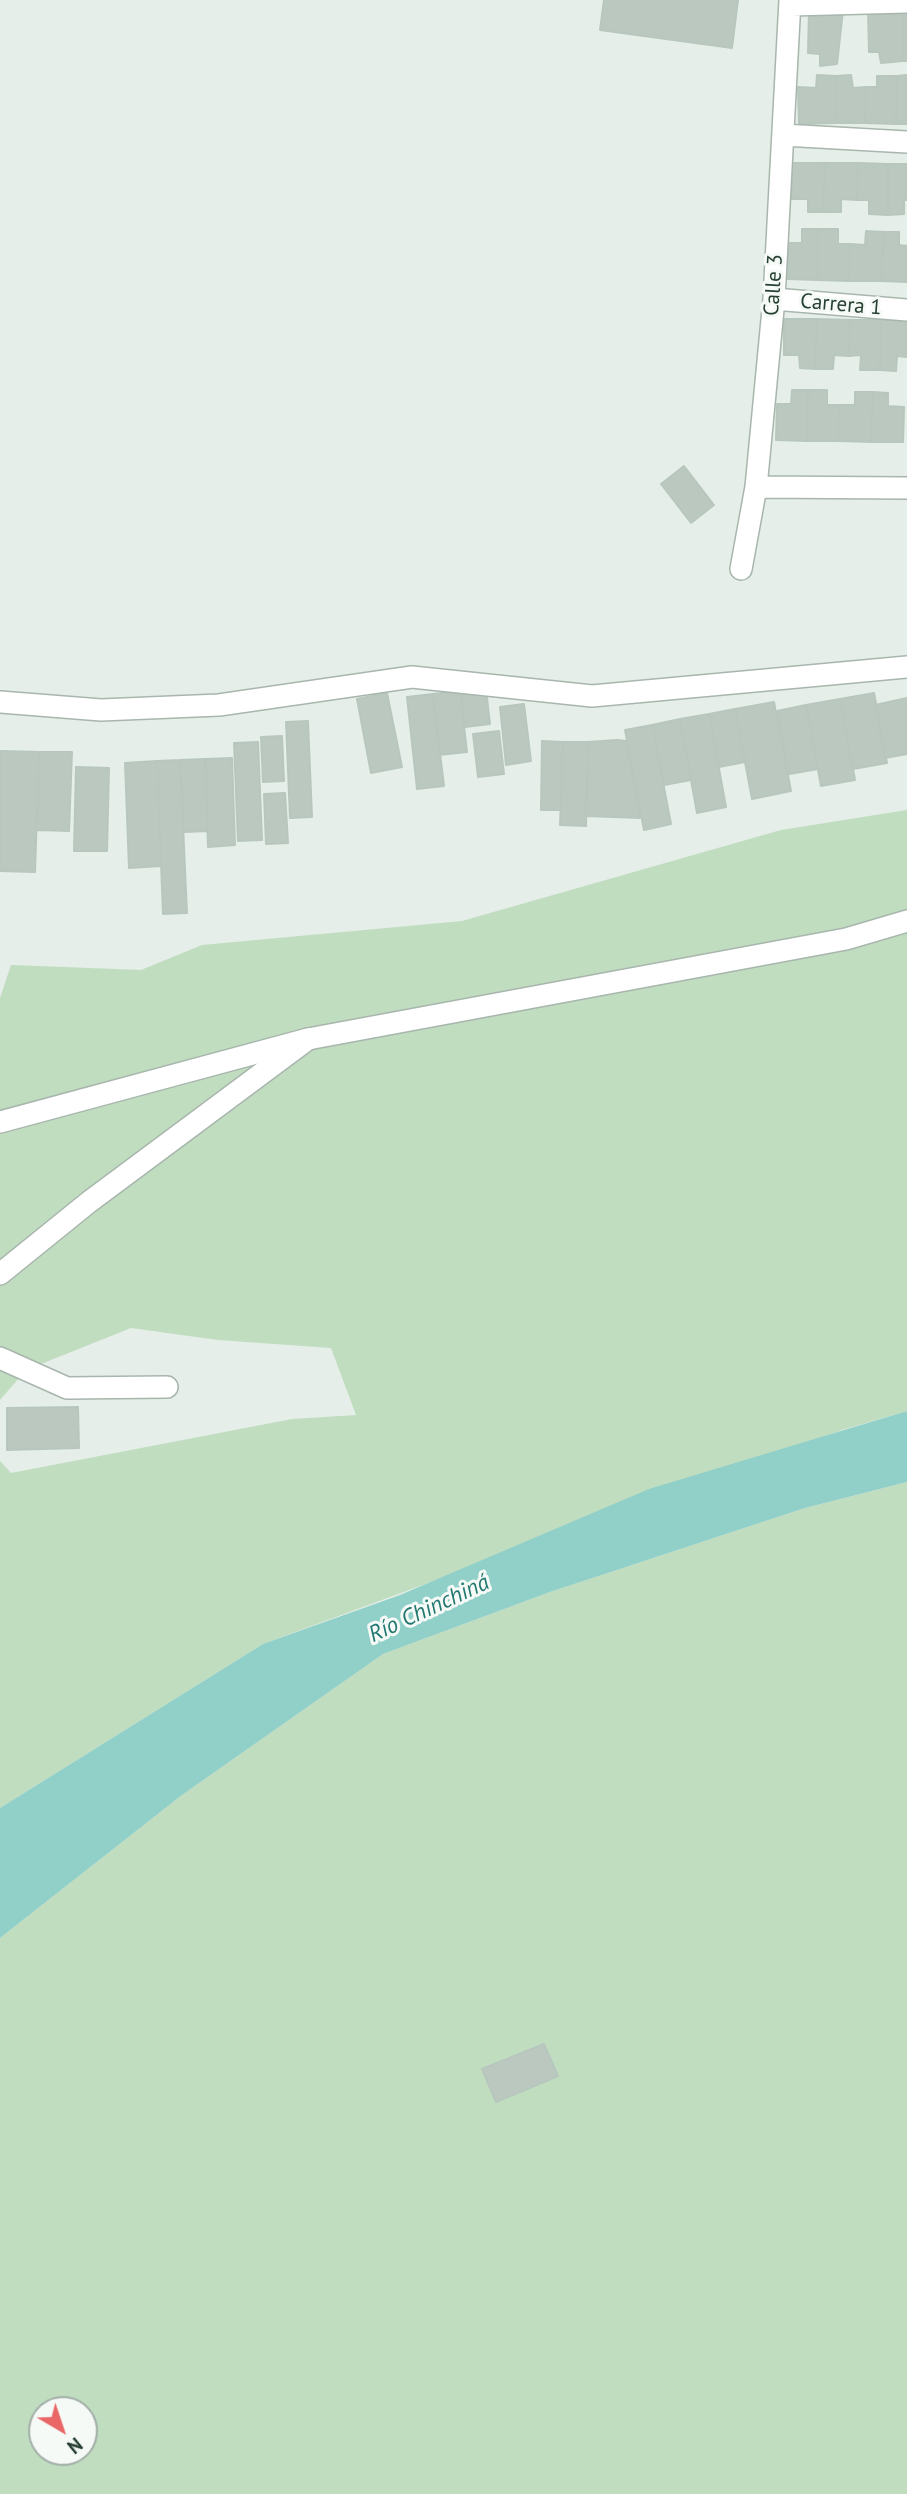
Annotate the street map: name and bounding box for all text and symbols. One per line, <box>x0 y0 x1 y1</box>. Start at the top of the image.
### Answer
street label: Calle 3 <box>759 253 789 317</box>
street label: Carrera 1 <box>799 289 883 321</box>
water label: Río Chinchiná <box>364 1569 494 1649</box>
north arrow <box>28 2396 98 2466</box>
text: N <box>63 2433 87 2459</box>

